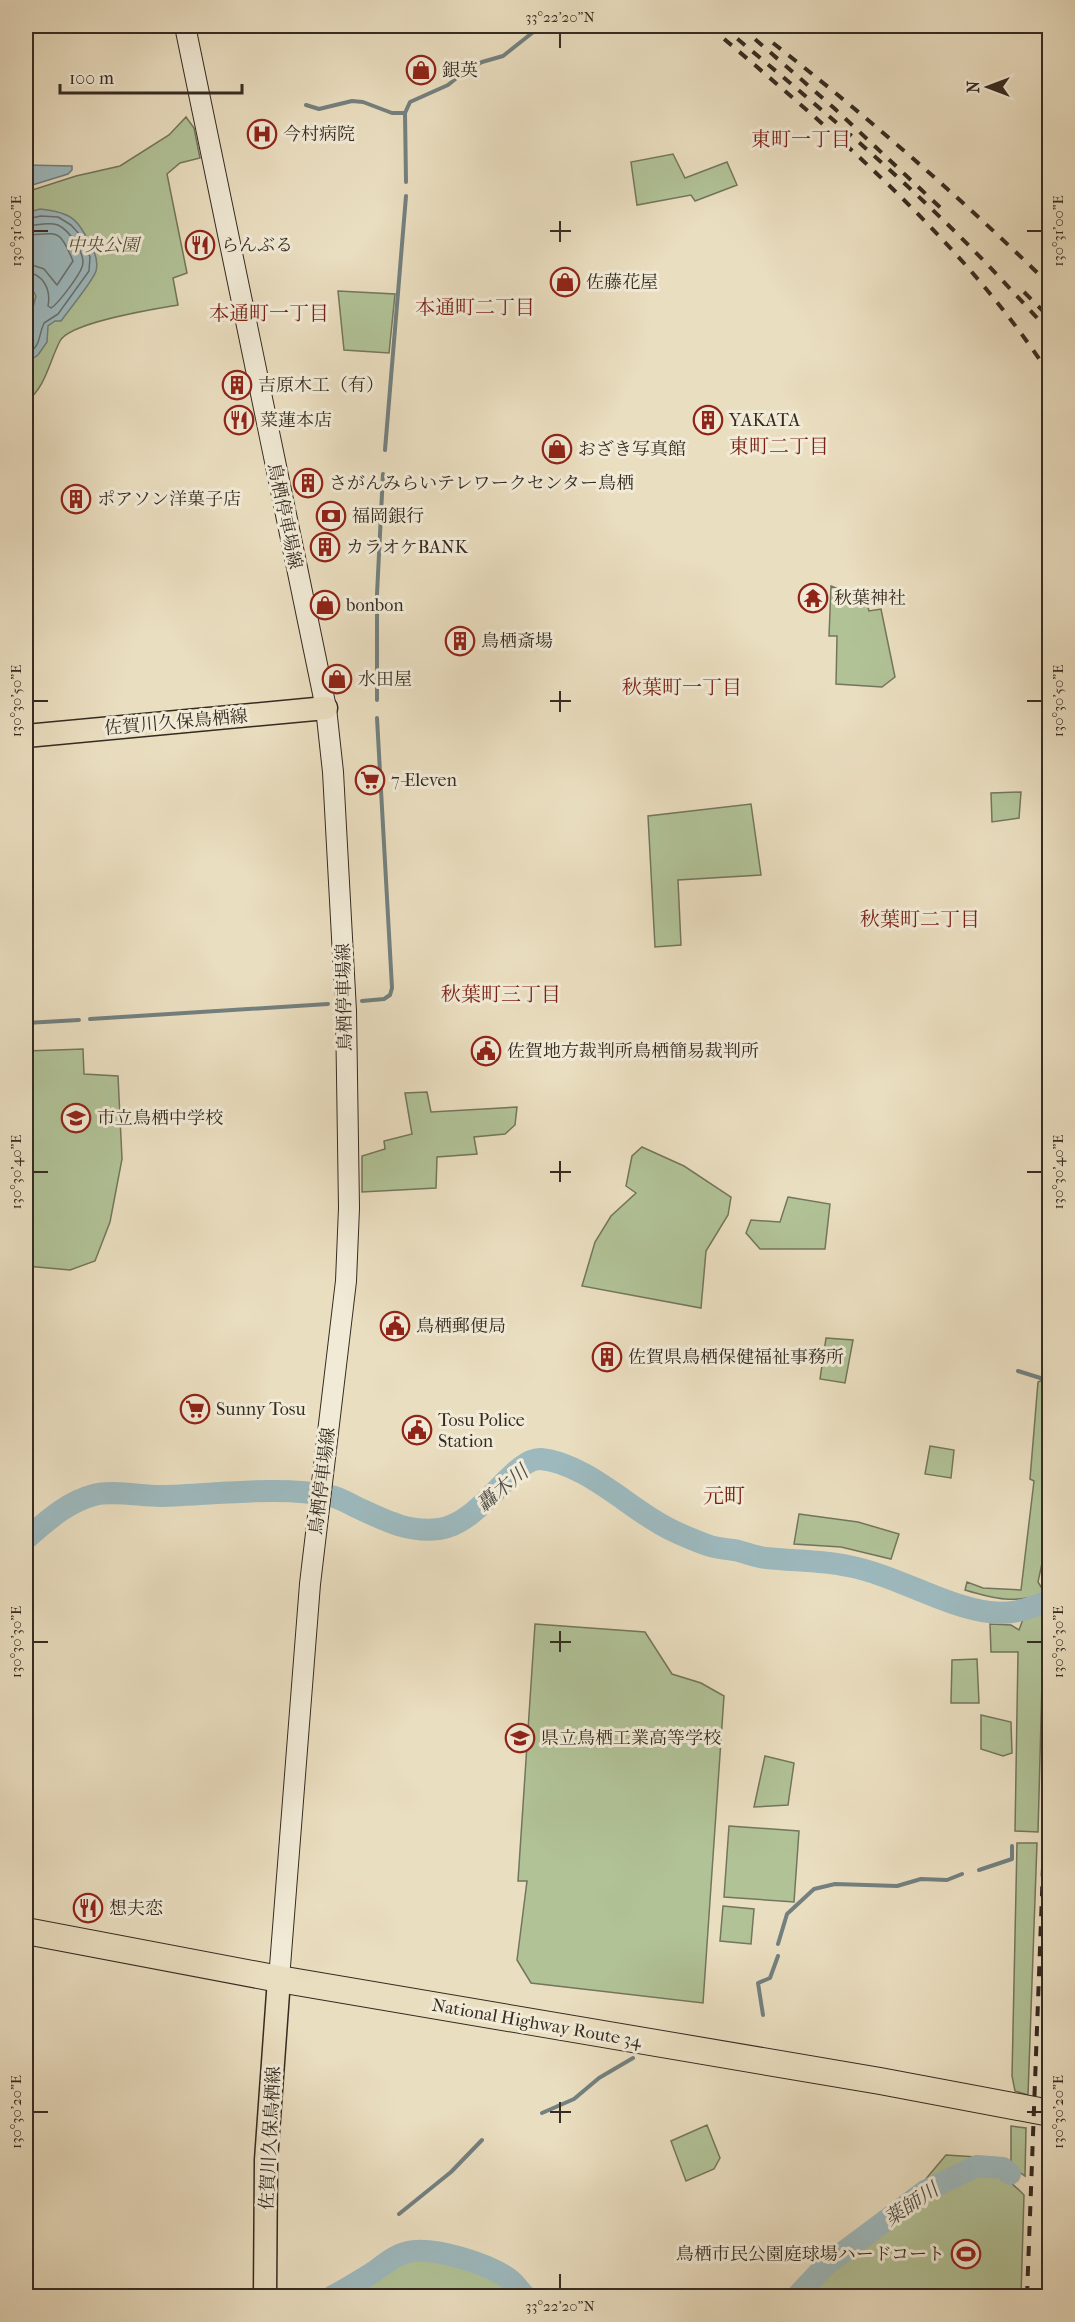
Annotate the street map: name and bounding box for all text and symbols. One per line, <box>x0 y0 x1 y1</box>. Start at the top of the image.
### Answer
text: 33°22'20"N <box>525 8 595 26</box>
shop icon: 銀英 <box>405 54 437 86</box>
scale bar <box>60 57 242 95</box>
north arrow <box>958 57 1018 117</box>
place label: 銀英 <box>442 60 478 81</box>
text: 100 m <box>69 68 114 89</box>
text: N <box>964 80 983 93</box>
hospital icon: 今村病院 <box>246 118 278 150</box>
place label: 今村病院 <box>283 124 355 145</box>
district label: 東町一丁目 <box>751 128 851 151</box>
text: 130°31'00"E <box>7 195 25 267</box>
text: 130°31'00"E <box>1049 195 1067 267</box>
restaurant icon: らんぶる <box>184 229 216 261</box>
park label: 中央公園 <box>67 235 142 256</box>
place label: らんぶる <box>221 235 293 256</box>
shop icon: 佐藤花屋 <box>549 266 581 298</box>
place label: 佐藤花屋 <box>586 272 658 293</box>
district label: 本通町二丁目 <box>415 296 535 319</box>
district label: 本通町一丁目 <box>209 302 329 325</box>
building icon: 吉原木工（有） <box>221 369 253 401</box>
place label: 吉原木工（有） <box>258 375 384 396</box>
restaurant icon: 菜蓮本店 <box>223 404 255 436</box>
building icon: YAKATA <box>692 404 724 436</box>
place label: 菜蓮本店 <box>260 410 332 431</box>
place label: YAKATA <box>728 410 800 431</box>
shop icon: おざき写真館 <box>541 433 573 465</box>
district label: 東町二丁目 <box>729 435 829 458</box>
place label: おざき写真館 <box>578 439 686 460</box>
street label: 鳥栖停車場線 <box>263 461 306 571</box>
building icon: さがんみらいテレワークセンター鳥栖 <box>292 467 324 499</box>
place label: さがんみらいテレワークセンター鳥栖 <box>329 473 634 494</box>
building icon: ポアソン洋菓子店 <box>60 483 92 515</box>
place label: ポアソン洋菓子店 <box>97 489 241 510</box>
bank icon: 福岡銀行 <box>315 500 347 532</box>
place label: 福岡銀行 <box>352 506 424 527</box>
building icon: カラオケBANK <box>309 531 341 563</box>
place label: カラオケBANK <box>346 537 469 558</box>
temple icon: 秋葉神社 <box>797 582 829 614</box>
place label: 秋葉神社 <box>834 588 906 609</box>
shop icon: bonbon <box>309 589 341 621</box>
place label: bonbon <box>345 595 404 616</box>
building icon: 鳥栖斎場 <box>444 625 476 657</box>
place label: 鳥栖斎場 <box>481 631 553 652</box>
shop icon: 水田屋 <box>321 663 353 695</box>
text: 130°30'50"E <box>7 665 25 737</box>
text: 130°30'50"E <box>1049 665 1067 737</box>
place label: 水田屋 <box>358 669 412 690</box>
district label: 秋葉町一丁目 <box>622 676 742 699</box>
street label: 佐賀川久保鳥栖線 <box>103 706 249 739</box>
supermarket icon: 7-Eleven <box>354 764 386 796</box>
place label: 7-Eleven <box>391 770 457 791</box>
district label: 秋葉町二丁目 <box>860 908 980 931</box>
street label: 鳥栖停車場線 <box>333 943 356 1051</box>
district label: 秋葉町三丁目 <box>441 983 561 1006</box>
public building icon: 佐賀地方裁判所鳥栖簡易裁判所 <box>470 1035 502 1067</box>
place label: 佐賀地方裁判所鳥栖簡易裁判所 <box>507 1041 759 1062</box>
school or university icon: 市立鳥栖中学校 <box>60 1102 92 1134</box>
place label: 市立鳥栖中学校 <box>97 1108 223 1129</box>
text: 130°30'40"E <box>7 1134 25 1210</box>
text: 130°30'40"E <box>1049 1134 1067 1210</box>
public building icon: 鳥栖郵便局 <box>379 1310 411 1342</box>
place label: 鳥栖郵便局 <box>416 1316 506 1337</box>
building icon: 佐賀県鳥栖保健福祉事務所 <box>591 1341 623 1373</box>
place label: 佐賀県鳥栖保健福祉事務所 <box>628 1347 844 1368</box>
supermarket icon: Sunny Tosu <box>179 1393 211 1425</box>
place label: Sunny Tosu <box>216 1399 306 1420</box>
place label: Tosu Police Station <box>438 1410 525 1452</box>
public building icon: Tosu Police Station <box>401 1414 433 1446</box>
street label: 鳥栖停車場線 <box>305 1426 339 1536</box>
water label: 轟木川 <box>472 1459 534 1516</box>
district label: 元町 <box>703 1484 745 1508</box>
text: 130°30'30"E <box>7 1606 25 1678</box>
text: 130°30'30"E <box>1049 1606 1067 1678</box>
school or university icon: 県立鳥栖工業高等学校 <box>504 1722 536 1754</box>
place label: 県立鳥栖工業高等学校 <box>541 1728 721 1749</box>
restaurant icon: 想夫恋 <box>72 1892 104 1924</box>
place label: 想夫恋 <box>109 1898 163 1919</box>
street label: National Highway Route 34 <box>430 1995 644 2052</box>
street label: 佐賀川久保鳥栖線 <box>256 2066 285 2210</box>
text: 130°30'20"E <box>7 2075 25 2149</box>
text: 130°30'20"E <box>1049 2075 1067 2149</box>
water label: 薬師川 <box>880 2177 944 2231</box>
sports icon: 鳥栖市民公園庭球場ハードコート <box>950 2238 982 2270</box>
place label: 鳥栖市民公園庭球場ハードコート <box>676 2244 945 2265</box>
text: 33°22'20"N <box>525 2297 595 2315</box>

